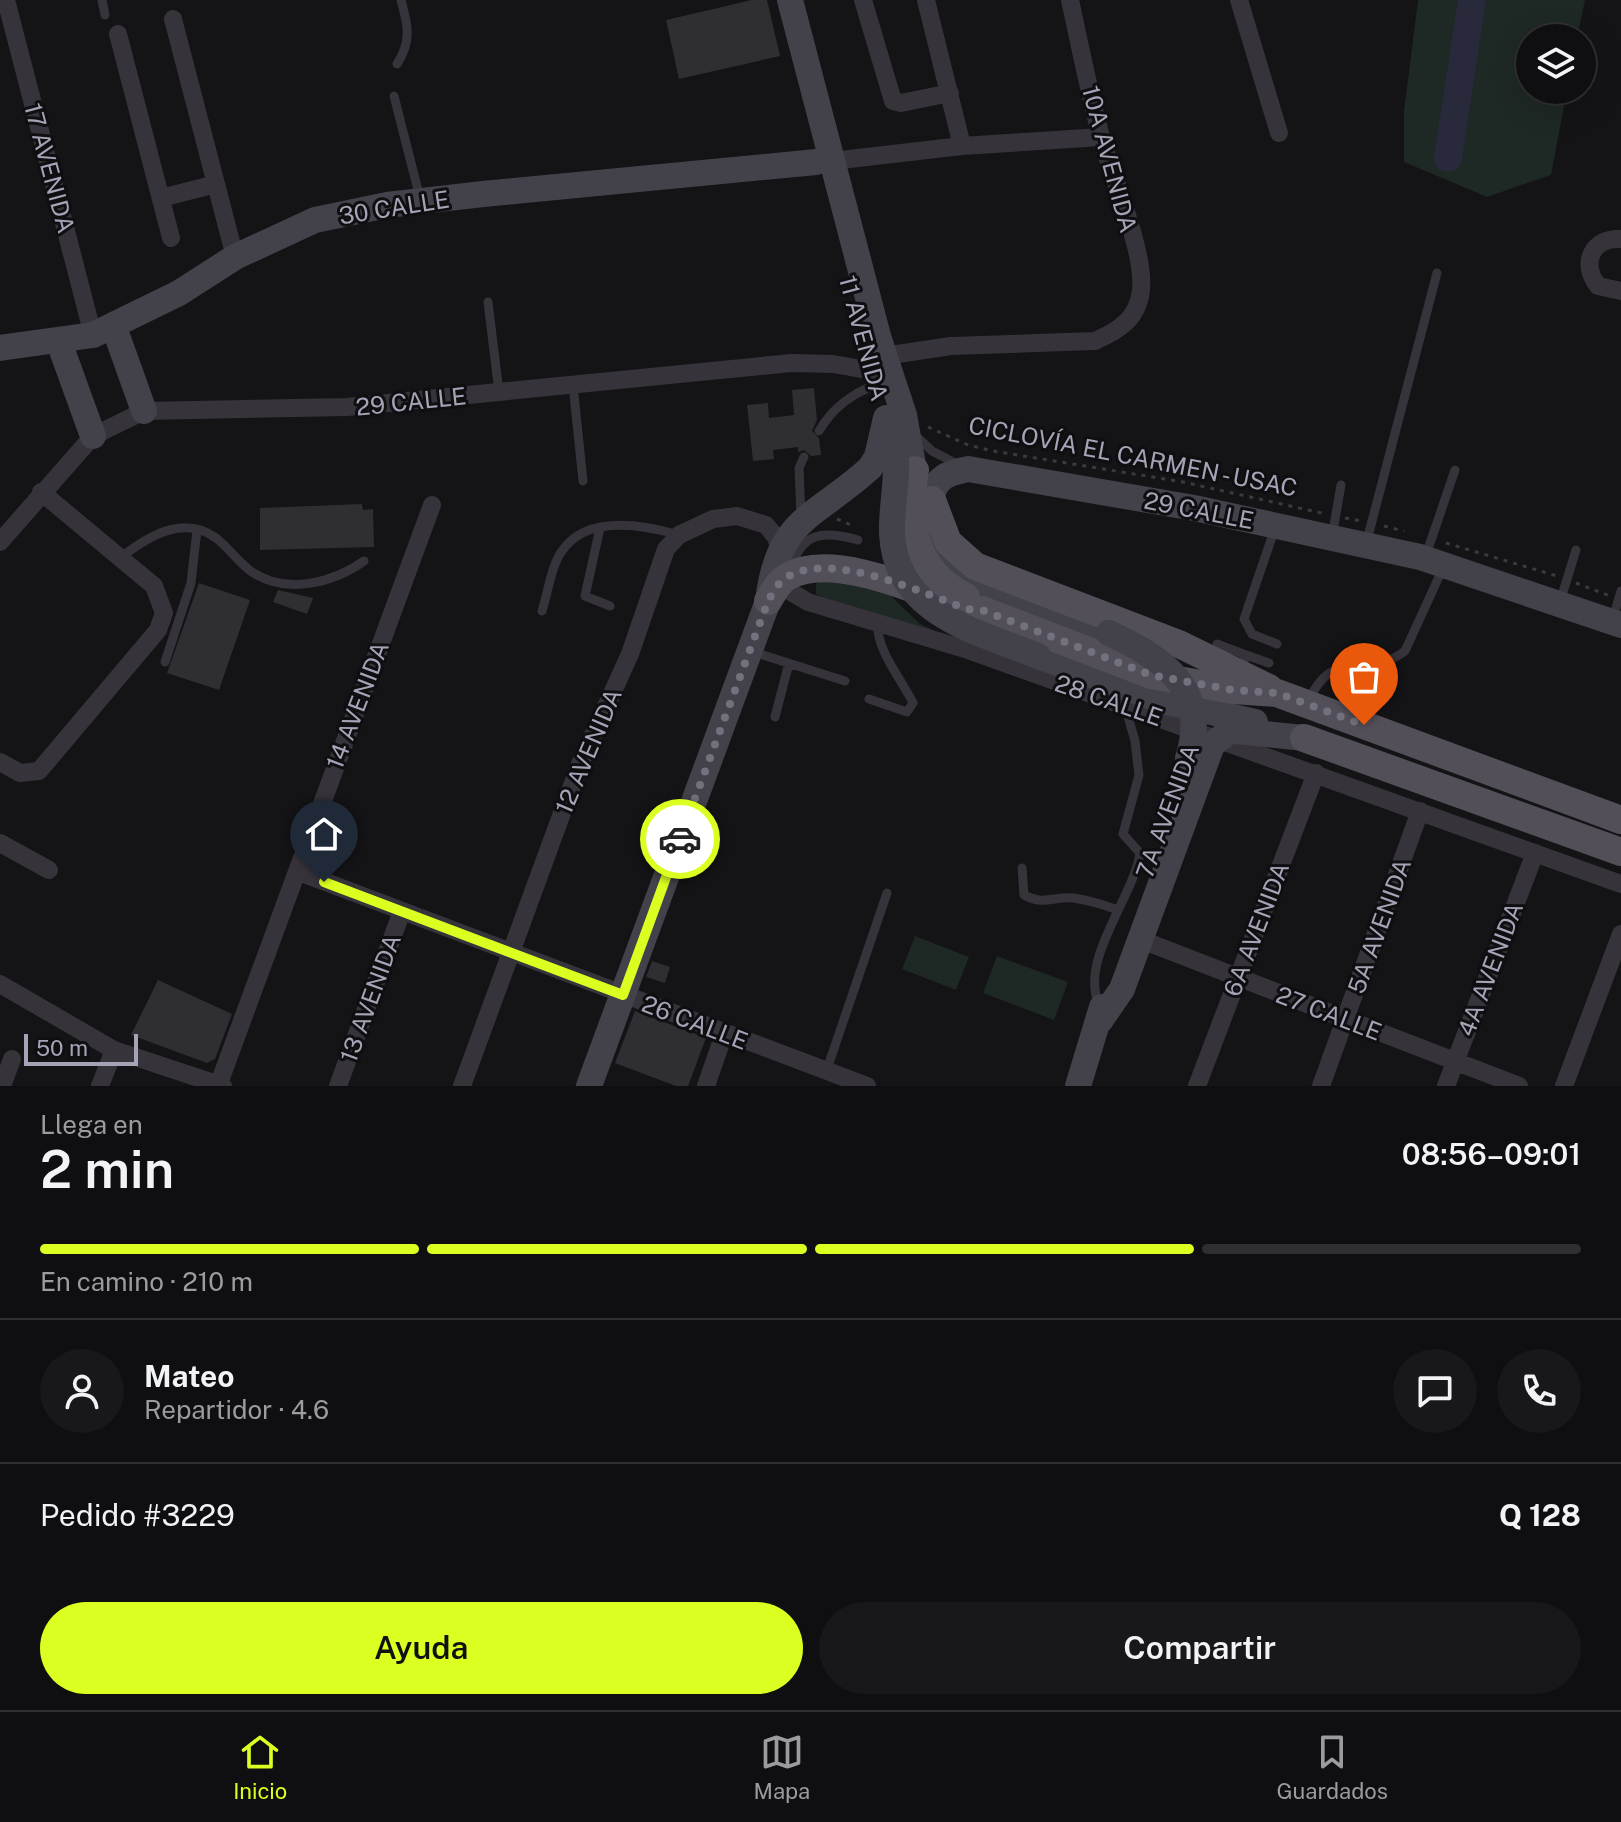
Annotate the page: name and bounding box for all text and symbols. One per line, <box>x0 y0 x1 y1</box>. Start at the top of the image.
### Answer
map controls <box>1516 24 1596 104</box>
button: layers <box>1516 24 1596 104</box>
street label: 10A AVENIDA <box>1077 83 1143 235</box>
street label: 17 AVENIDA <box>19 100 81 236</box>
street label: 30 CALLE <box>337 184 451 230</box>
street label: 11 AVENIDA <box>834 272 894 404</box>
street label: 29 CALLE <box>354 381 468 421</box>
street label: CICLOVÍA EL CARMEN - USAC <box>966 410 1300 502</box>
street label: 29 CALLE <box>1142 486 1256 534</box>
street label: 14 AVENIDA <box>320 637 394 773</box>
pin <box>1330 643 1398 725</box>
icon: bag <box>1342 655 1386 699</box>
street label: 28 CALLE <box>1052 669 1166 731</box>
street label: 12 AVENIDA <box>549 684 627 818</box>
street label: 7A AVENIDA <box>1130 740 1204 882</box>
courier <box>640 799 720 879</box>
pin <box>290 800 358 882</box>
icon: home <box>302 812 346 856</box>
icon: car <box>658 817 702 861</box>
street label: 5A AVENIDA <box>1342 855 1416 997</box>
street label: 6A AVENIDA <box>1218 858 1294 1000</box>
street label: 4A AVENIDA <box>1452 898 1528 1040</box>
street label: 13 AVENIDA <box>334 930 406 1066</box>
street label: 27 CALLE <box>1272 980 1386 1046</box>
street label: 26 CALLE <box>638 989 752 1055</box>
scale bar <box>24 1030 138 1066</box>
text: 50 m <box>36 1035 88 1061</box>
text: Llega en <box>40 1109 143 1140</box>
text: 08:56–09:01 <box>1402 1136 1581 1172</box>
text: 2 min <box>40 1139 174 1200</box>
text: En camino · 210 m <box>40 1266 253 1297</box>
button: person <box>40 1349 124 1433</box>
button: chat <box>1393 1349 1477 1433</box>
button: phone <box>1497 1349 1581 1433</box>
text: Mateo <box>144 1358 234 1394</box>
text: Repartidor · 4.6 <box>144 1394 329 1425</box>
text: Pedido #3229 <box>40 1497 235 1533</box>
text: Q 128 <box>1499 1497 1581 1533</box>
button: Ayuda <box>40 1602 803 1694</box>
button: Compartir <box>819 1602 1581 1694</box>
tab: Inicio <box>233 1730 287 1804</box>
tab: Mapa <box>753 1730 810 1804</box>
tab: Guardados <box>1276 1730 1388 1804</box>

